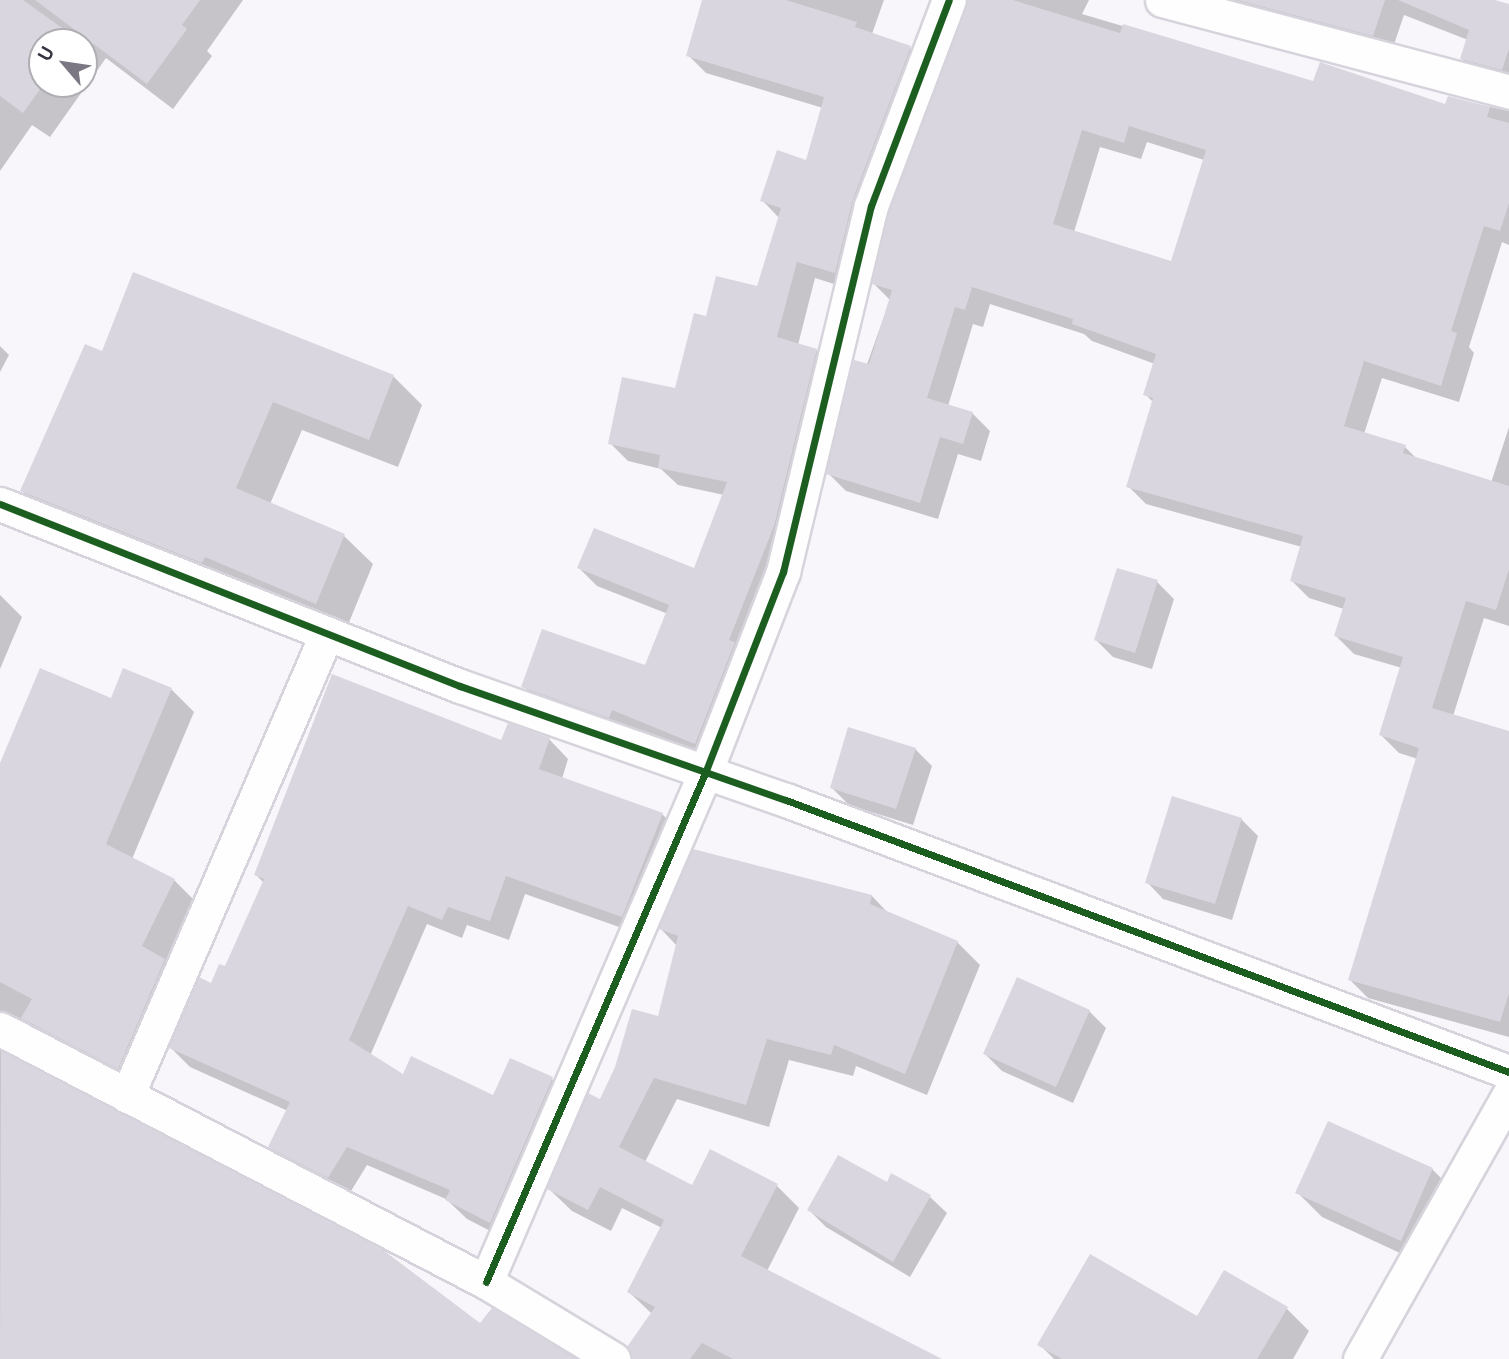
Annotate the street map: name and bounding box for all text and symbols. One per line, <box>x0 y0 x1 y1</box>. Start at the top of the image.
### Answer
north arrow <box>28 28 98 98</box>
text: U <box>32 42 60 65</box>

